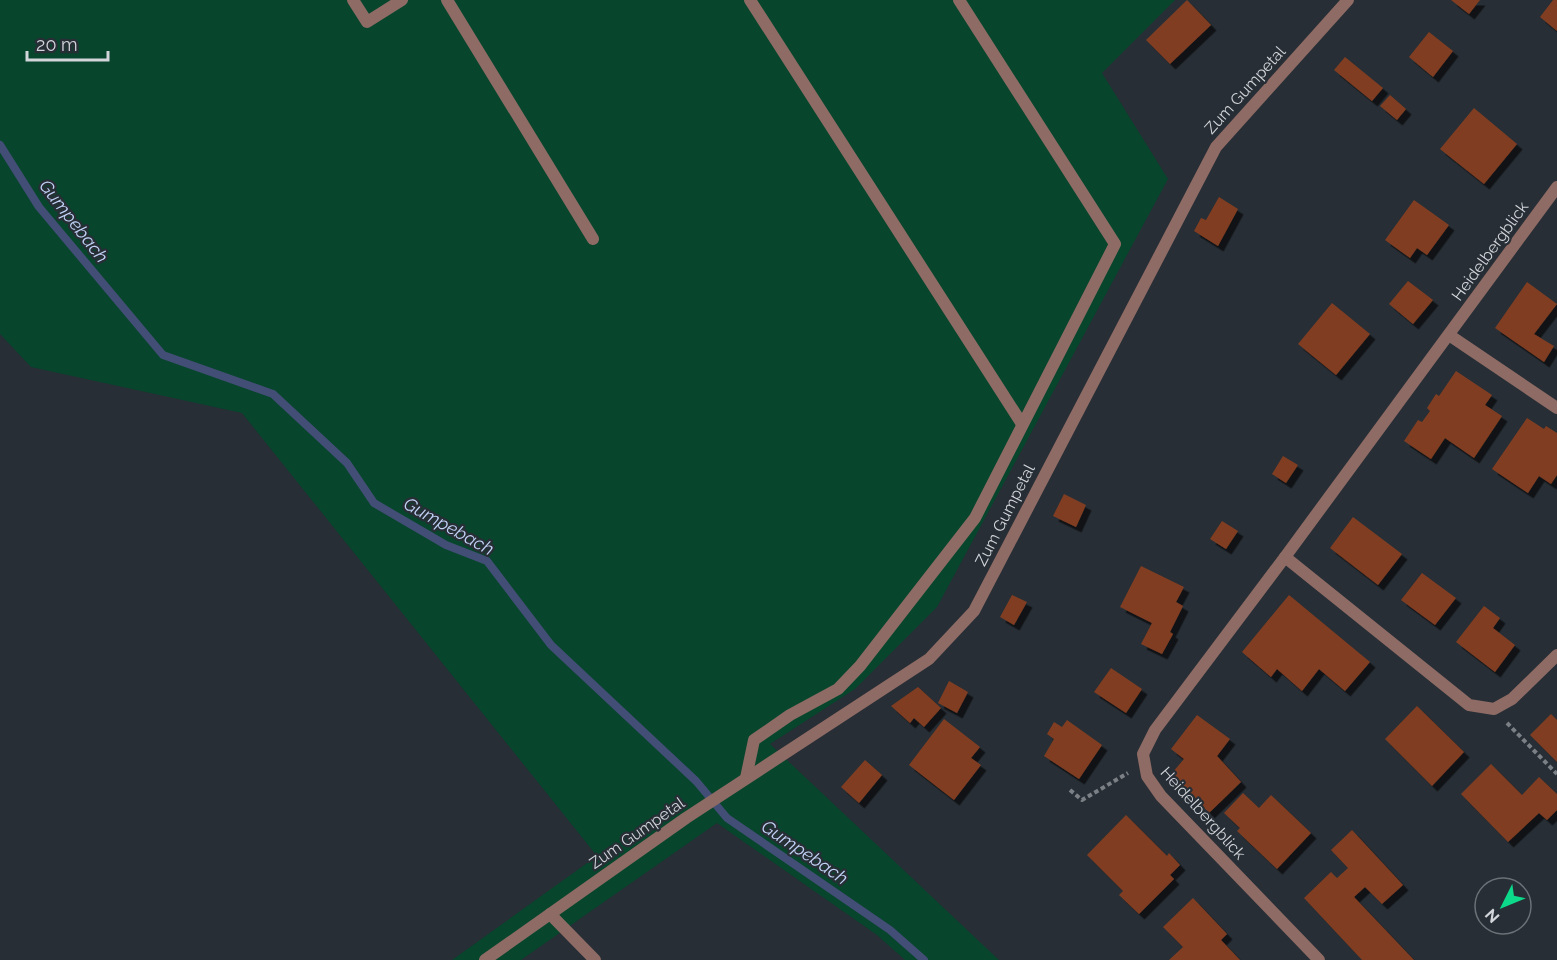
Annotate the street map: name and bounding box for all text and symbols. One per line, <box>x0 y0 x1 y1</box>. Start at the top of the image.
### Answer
scale bar <box>27 24 108 62</box>
text: 20 m <box>36 34 78 55</box>
street label: Zum Gumpetal <box>1201 42 1290 138</box>
water label: Gumpebach <box>35 175 113 267</box>
street label: Heidelbergblick <box>1448 197 1533 304</box>
street label: Zum Gumpetal <box>971 460 1039 569</box>
water label: Gumpebach <box>400 493 498 559</box>
street label: Heidelbergblick <box>1157 763 1250 863</box>
street label: Zum Gumpetal <box>586 793 689 873</box>
water label: Gumpebach <box>758 815 852 889</box>
north arrow <box>1473 876 1533 936</box>
text: N <box>1481 905 1504 927</box>

